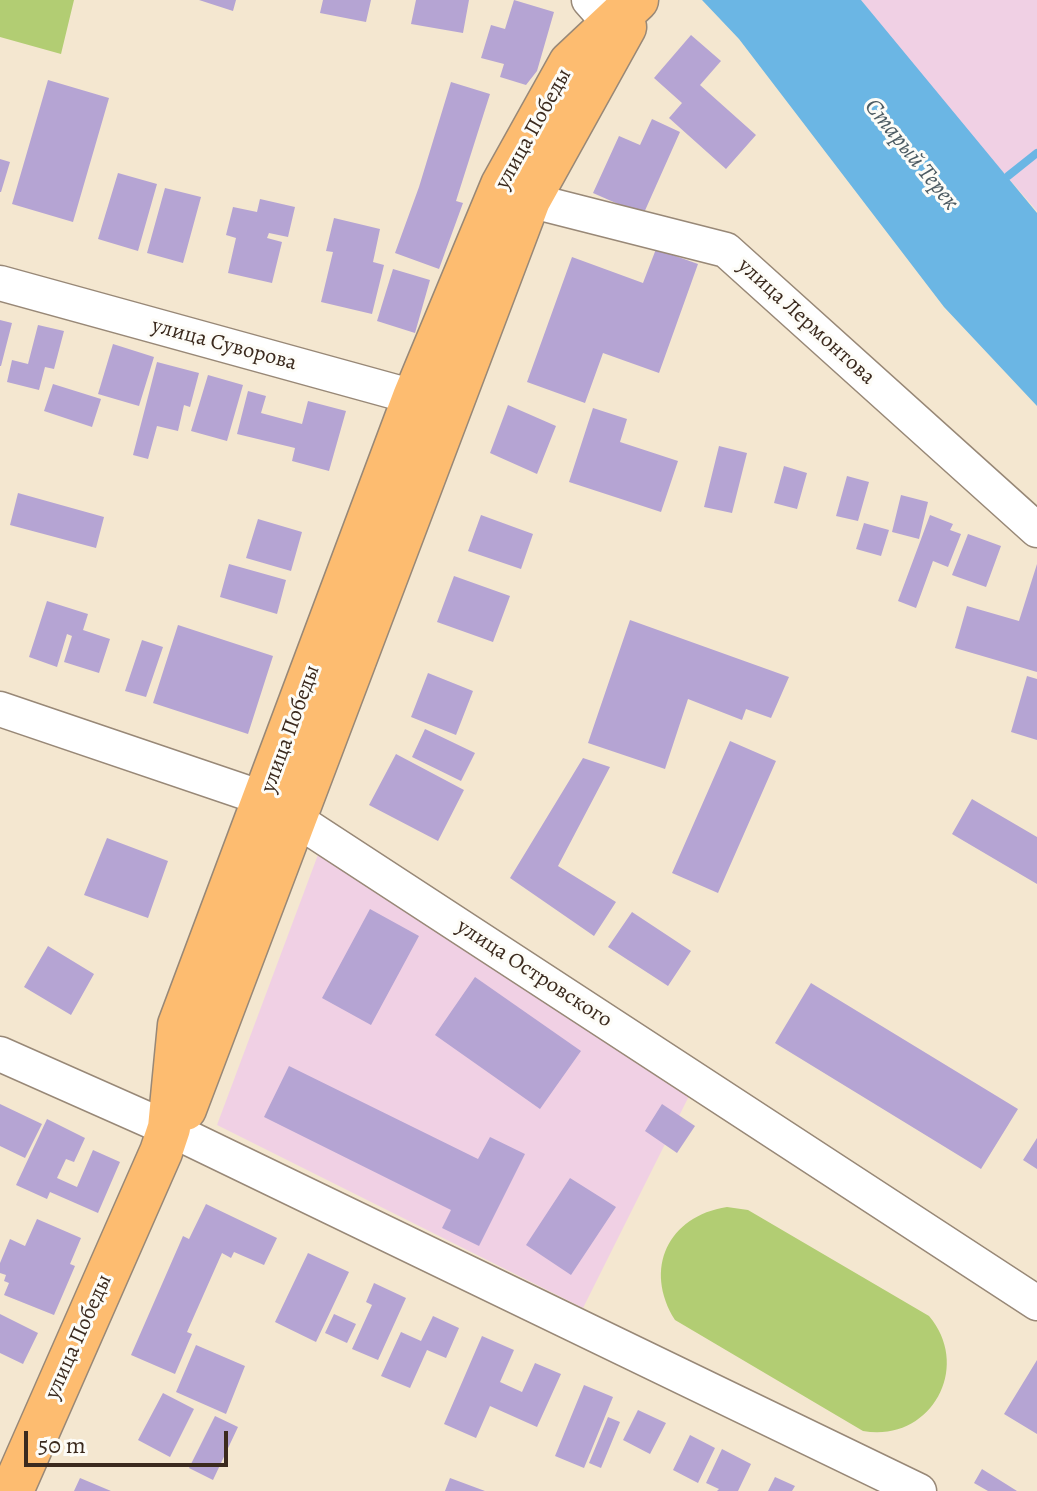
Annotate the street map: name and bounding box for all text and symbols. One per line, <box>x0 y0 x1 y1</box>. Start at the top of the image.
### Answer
street label: улица Победы <box>490 64 578 194</box>
water label: Старый Терек <box>857 94 965 216</box>
street label: улица Лермонтова <box>732 253 880 391</box>
street label: улица Суворова <box>149 313 299 377</box>
street label: улица Победы <box>256 662 326 796</box>
street label: улица Островского <box>451 914 617 1034</box>
street label: улица Победы <box>40 1270 118 1404</box>
scale bar <box>28 1415 232 1465</box>
text: 50 m <box>38 1429 86 1461</box>

